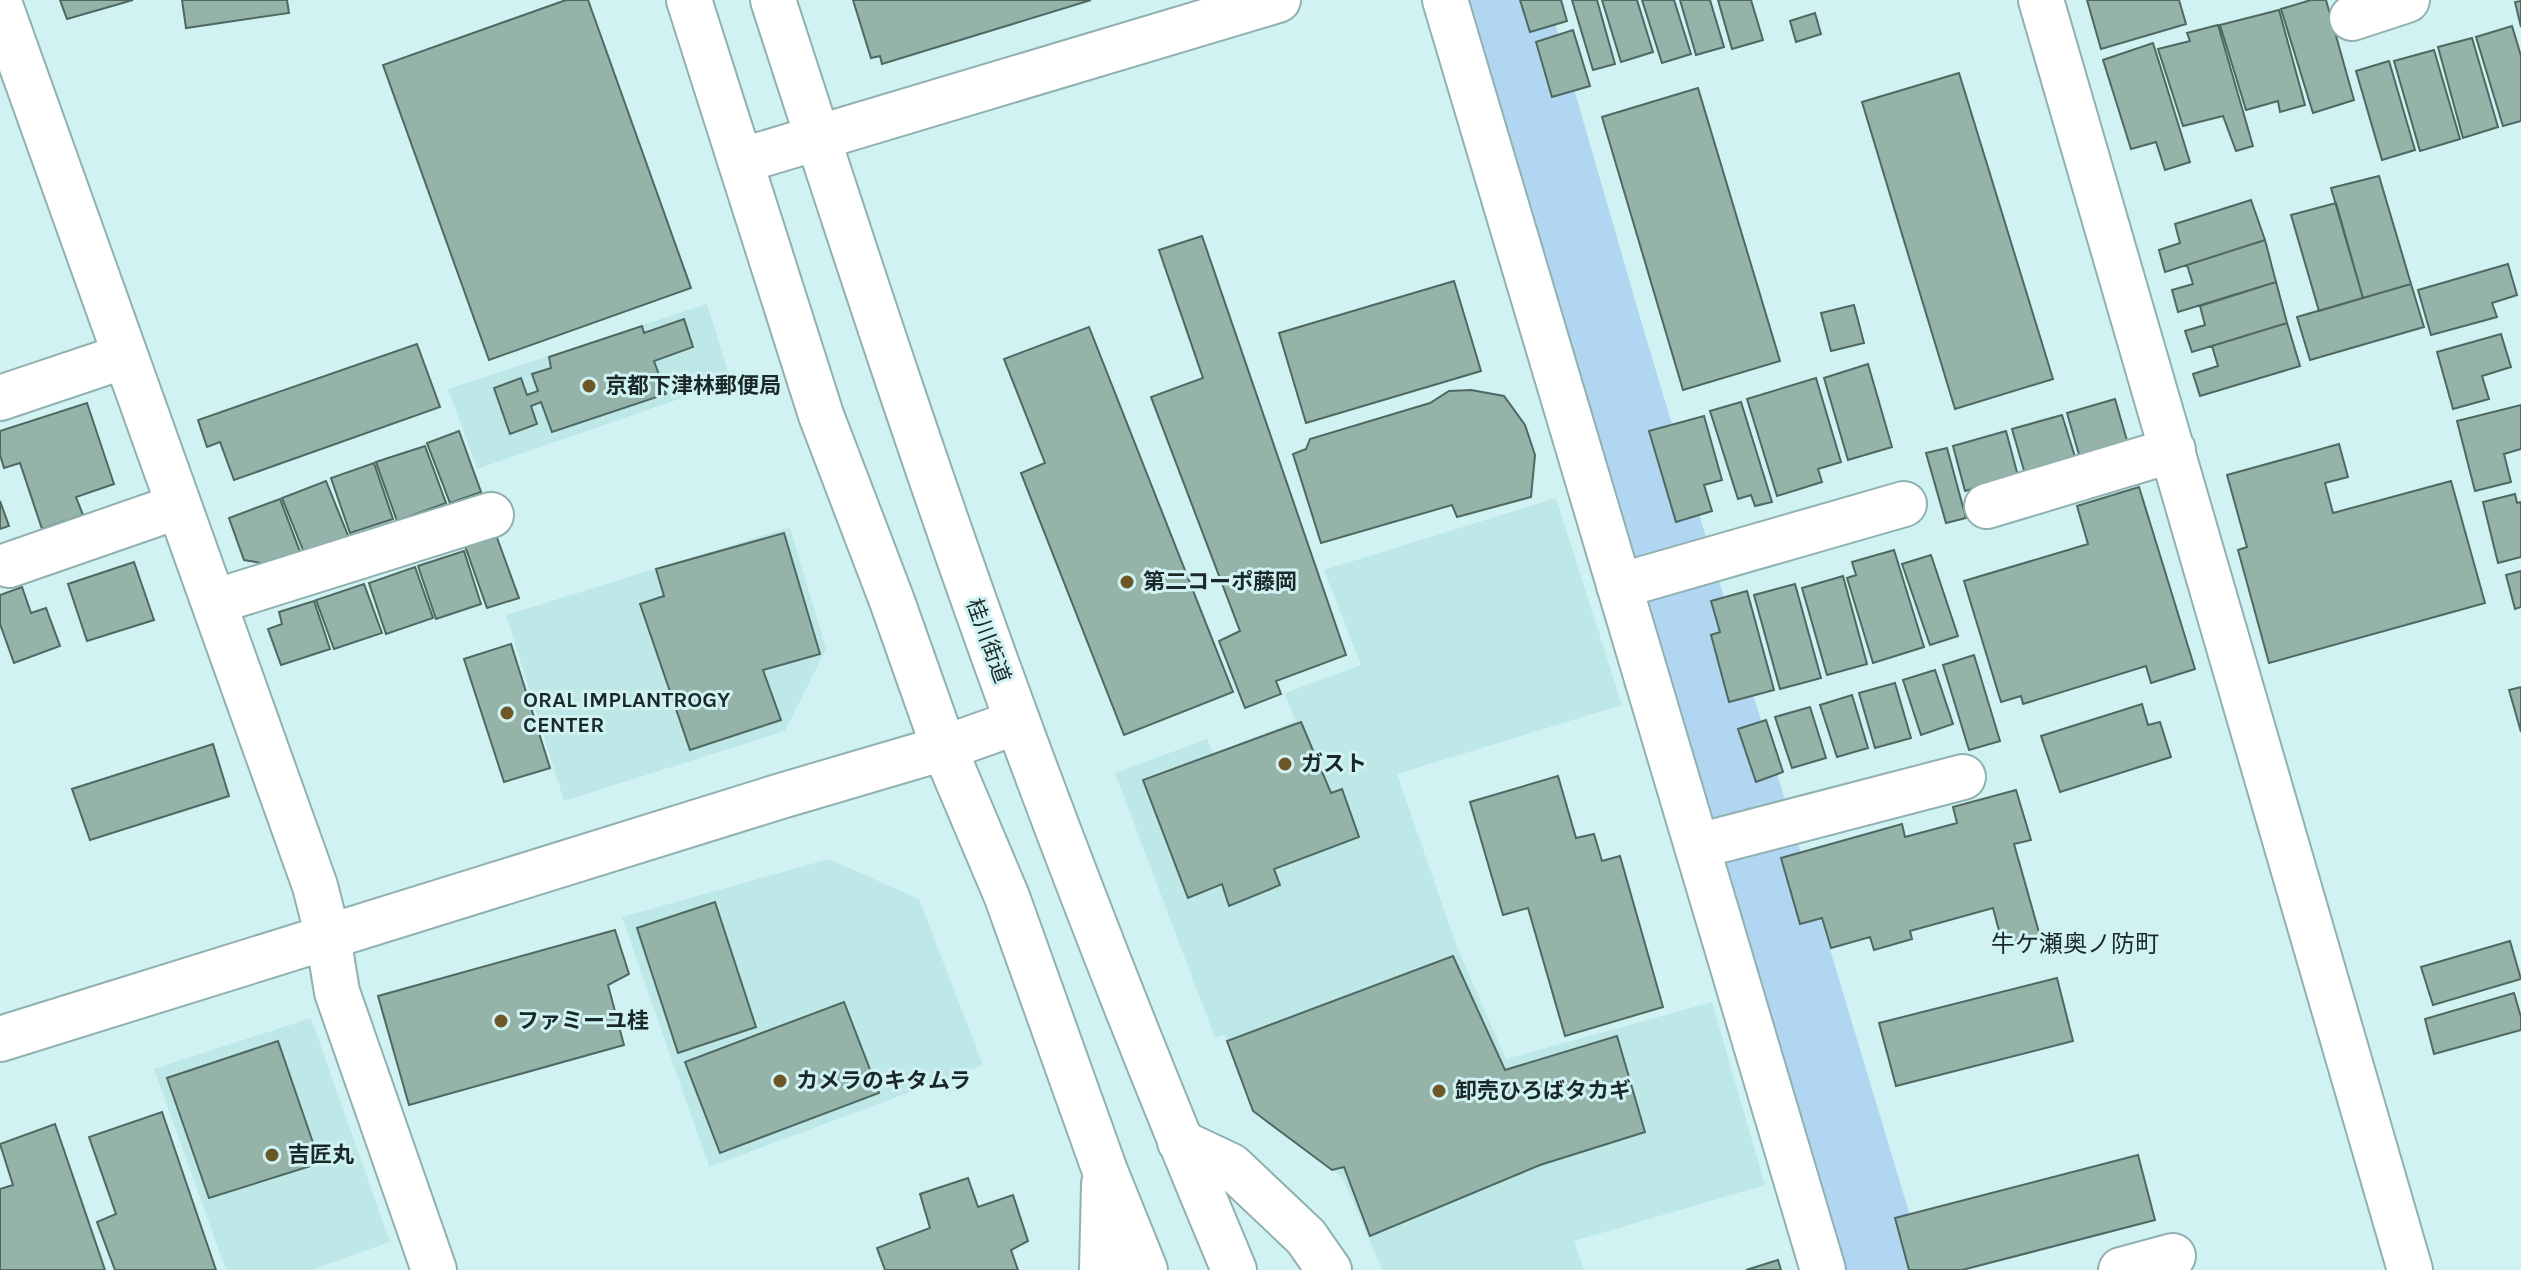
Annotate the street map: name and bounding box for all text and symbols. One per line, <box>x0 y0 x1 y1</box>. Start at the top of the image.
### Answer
place label: 京都下津林郵便局 <box>605 373 781 399</box>
marker: 京都下津林郵便局 <box>580 377 598 395</box>
place label: 第二コーポ藤岡 <box>1143 569 1297 595</box>
marker: 第二コーポ藤岡 <box>1118 573 1136 591</box>
street label: 桂川街道 <box>961 595 1015 687</box>
place label: ORAL IMPLANTROGY CENTER <box>523 687 730 738</box>
marker: ORAL IMPLANTROGY CENTER <box>498 704 516 722</box>
place label: ガスト <box>1301 751 1367 777</box>
marker: ガスト <box>1276 755 1294 773</box>
district label: 牛ケ瀬奥ノ防町 <box>1991 930 2159 958</box>
place label: ファミーユ桂 <box>517 1008 649 1034</box>
marker: ファミーユ桂 <box>492 1012 510 1030</box>
place label: カメラのキタムラ <box>796 1068 971 1094</box>
marker: カメラのキタムラ <box>771 1072 789 1090</box>
place label: 卸売ひろばタカギ <box>1455 1078 1631 1104</box>
marker: 卸売ひろばタカギ <box>1430 1082 1448 1100</box>
place label: 吉匠丸 <box>288 1142 354 1168</box>
marker: 吉匠丸 <box>263 1146 281 1164</box>

